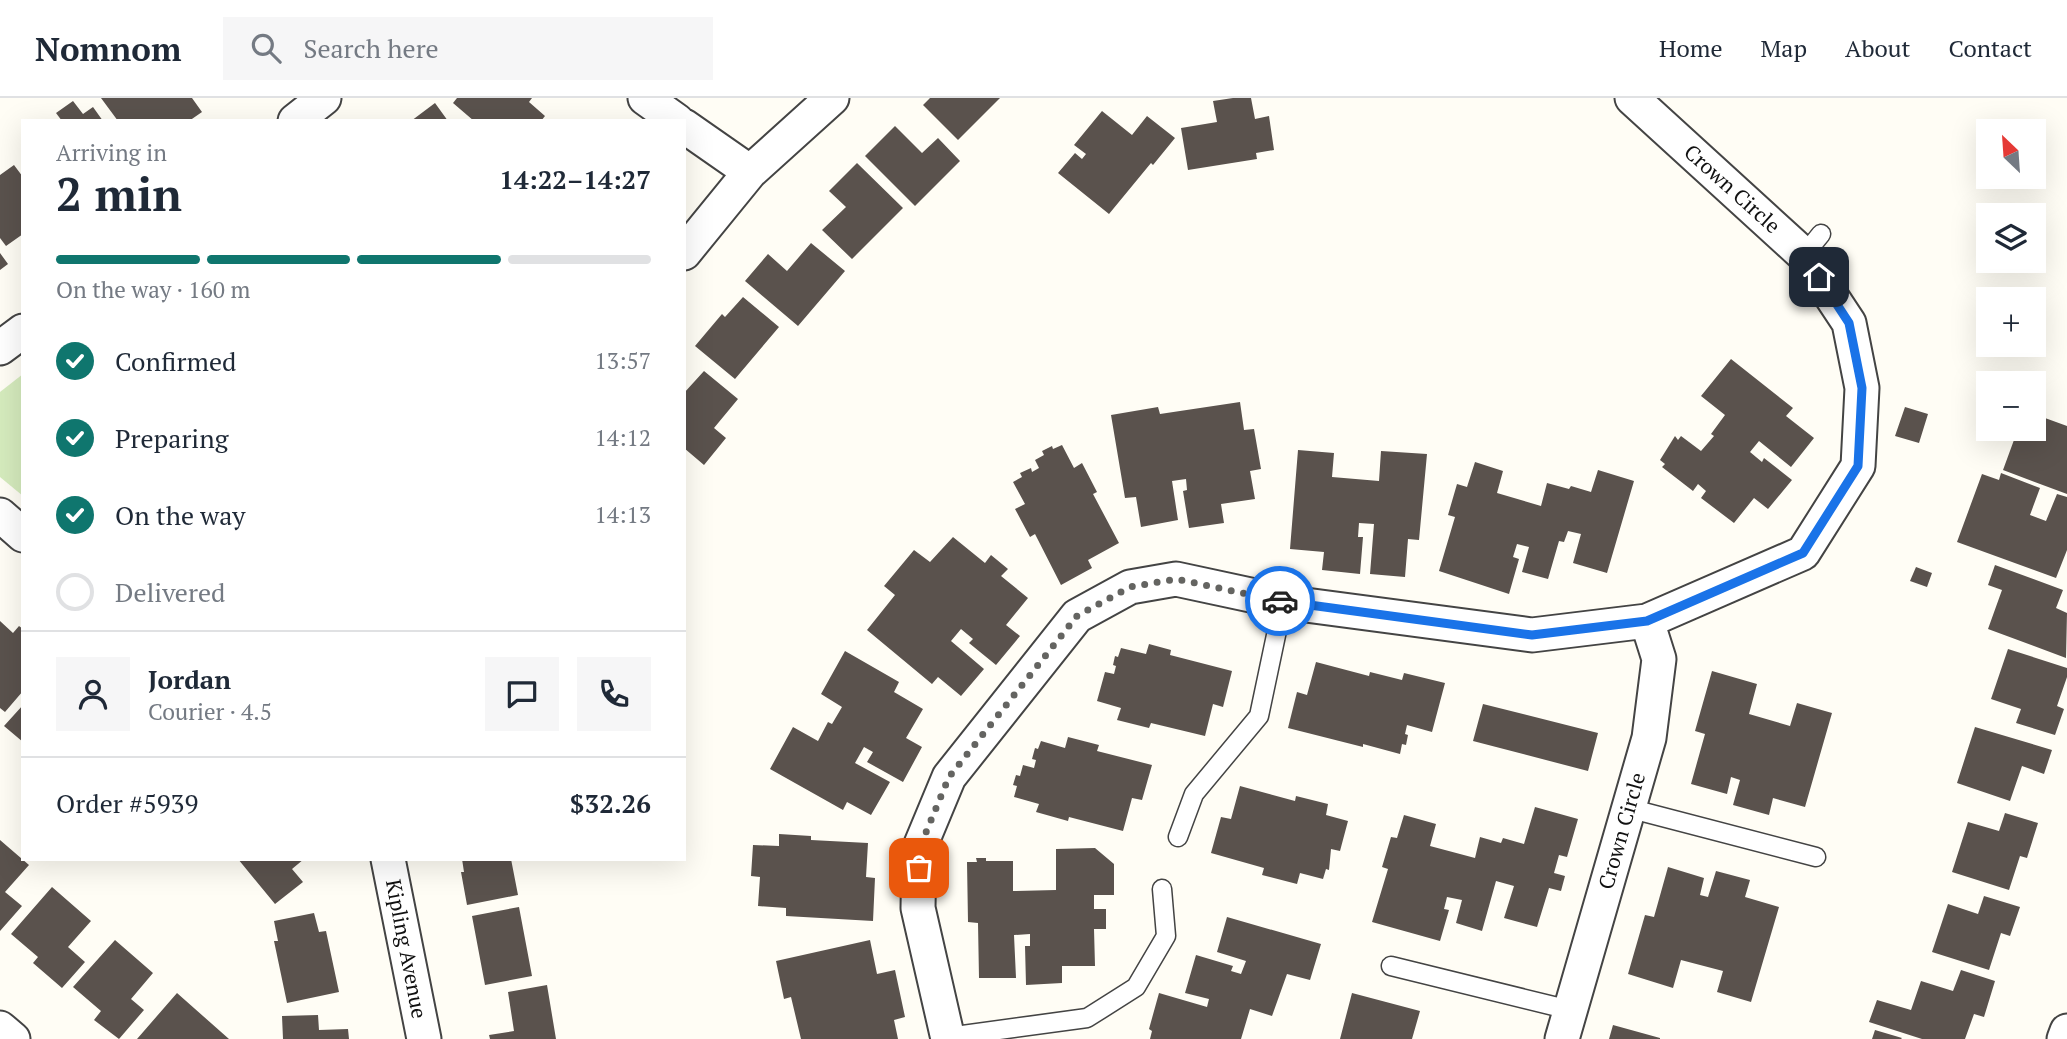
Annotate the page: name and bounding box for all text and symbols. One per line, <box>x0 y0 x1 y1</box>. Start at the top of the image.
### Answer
search box <box>223 17 713 80</box>
text: Nomnom <box>35 27 181 70</box>
icon: search <box>247 29 285 67</box>
text: Search here <box>303 31 439 65</box>
text: Home <box>1659 32 1723 64</box>
text: Map <box>1761 32 1807 64</box>
text: About <box>1845 32 1911 64</box>
text: Contact <box>1949 32 2032 64</box>
north arrow <box>1976 119 2046 189</box>
map controls <box>1976 119 2046 441</box>
text: Arriving in <box>56 137 167 168</box>
street label: Crown Circle <box>1679 138 1787 239</box>
text: 14:22–14:27 <box>499 162 651 196</box>
text: 2 min <box>56 163 182 224</box>
button: layers <box>1976 203 2046 273</box>
pin <box>1789 247 1849 307</box>
icon: home <box>1800 258 1838 296</box>
text: On the way · 160 m <box>56 274 250 305</box>
button: + <box>1976 287 2046 357</box>
icon: check <box>56 342 94 380</box>
text: Confirmed <box>115 344 236 378</box>
text: 13:57 <box>594 345 651 376</box>
button: − <box>1976 371 2046 441</box>
icon: check <box>56 419 94 457</box>
text: Preparing <box>115 421 228 455</box>
text: 14:12 <box>594 422 651 453</box>
icon: check <box>56 496 94 534</box>
text: On the way <box>115 498 246 532</box>
text: 14:13 <box>594 499 651 530</box>
courier <box>1245 566 1315 636</box>
text: Delivered <box>115 575 225 609</box>
icon: car <box>1261 582 1299 620</box>
button: person <box>56 657 130 731</box>
button: chat <box>485 657 559 731</box>
button: phone <box>577 657 651 731</box>
text: Jordan <box>148 662 231 696</box>
text: Courier · 4.5 <box>148 696 272 727</box>
street label: Crown Circle <box>1591 769 1651 892</box>
text: Order #5939 <box>56 786 198 820</box>
text: $32.26 <box>570 786 651 820</box>
pin <box>889 838 949 898</box>
icon: bag <box>900 849 938 887</box>
street label: Kipling Avenue <box>380 877 434 1021</box>

